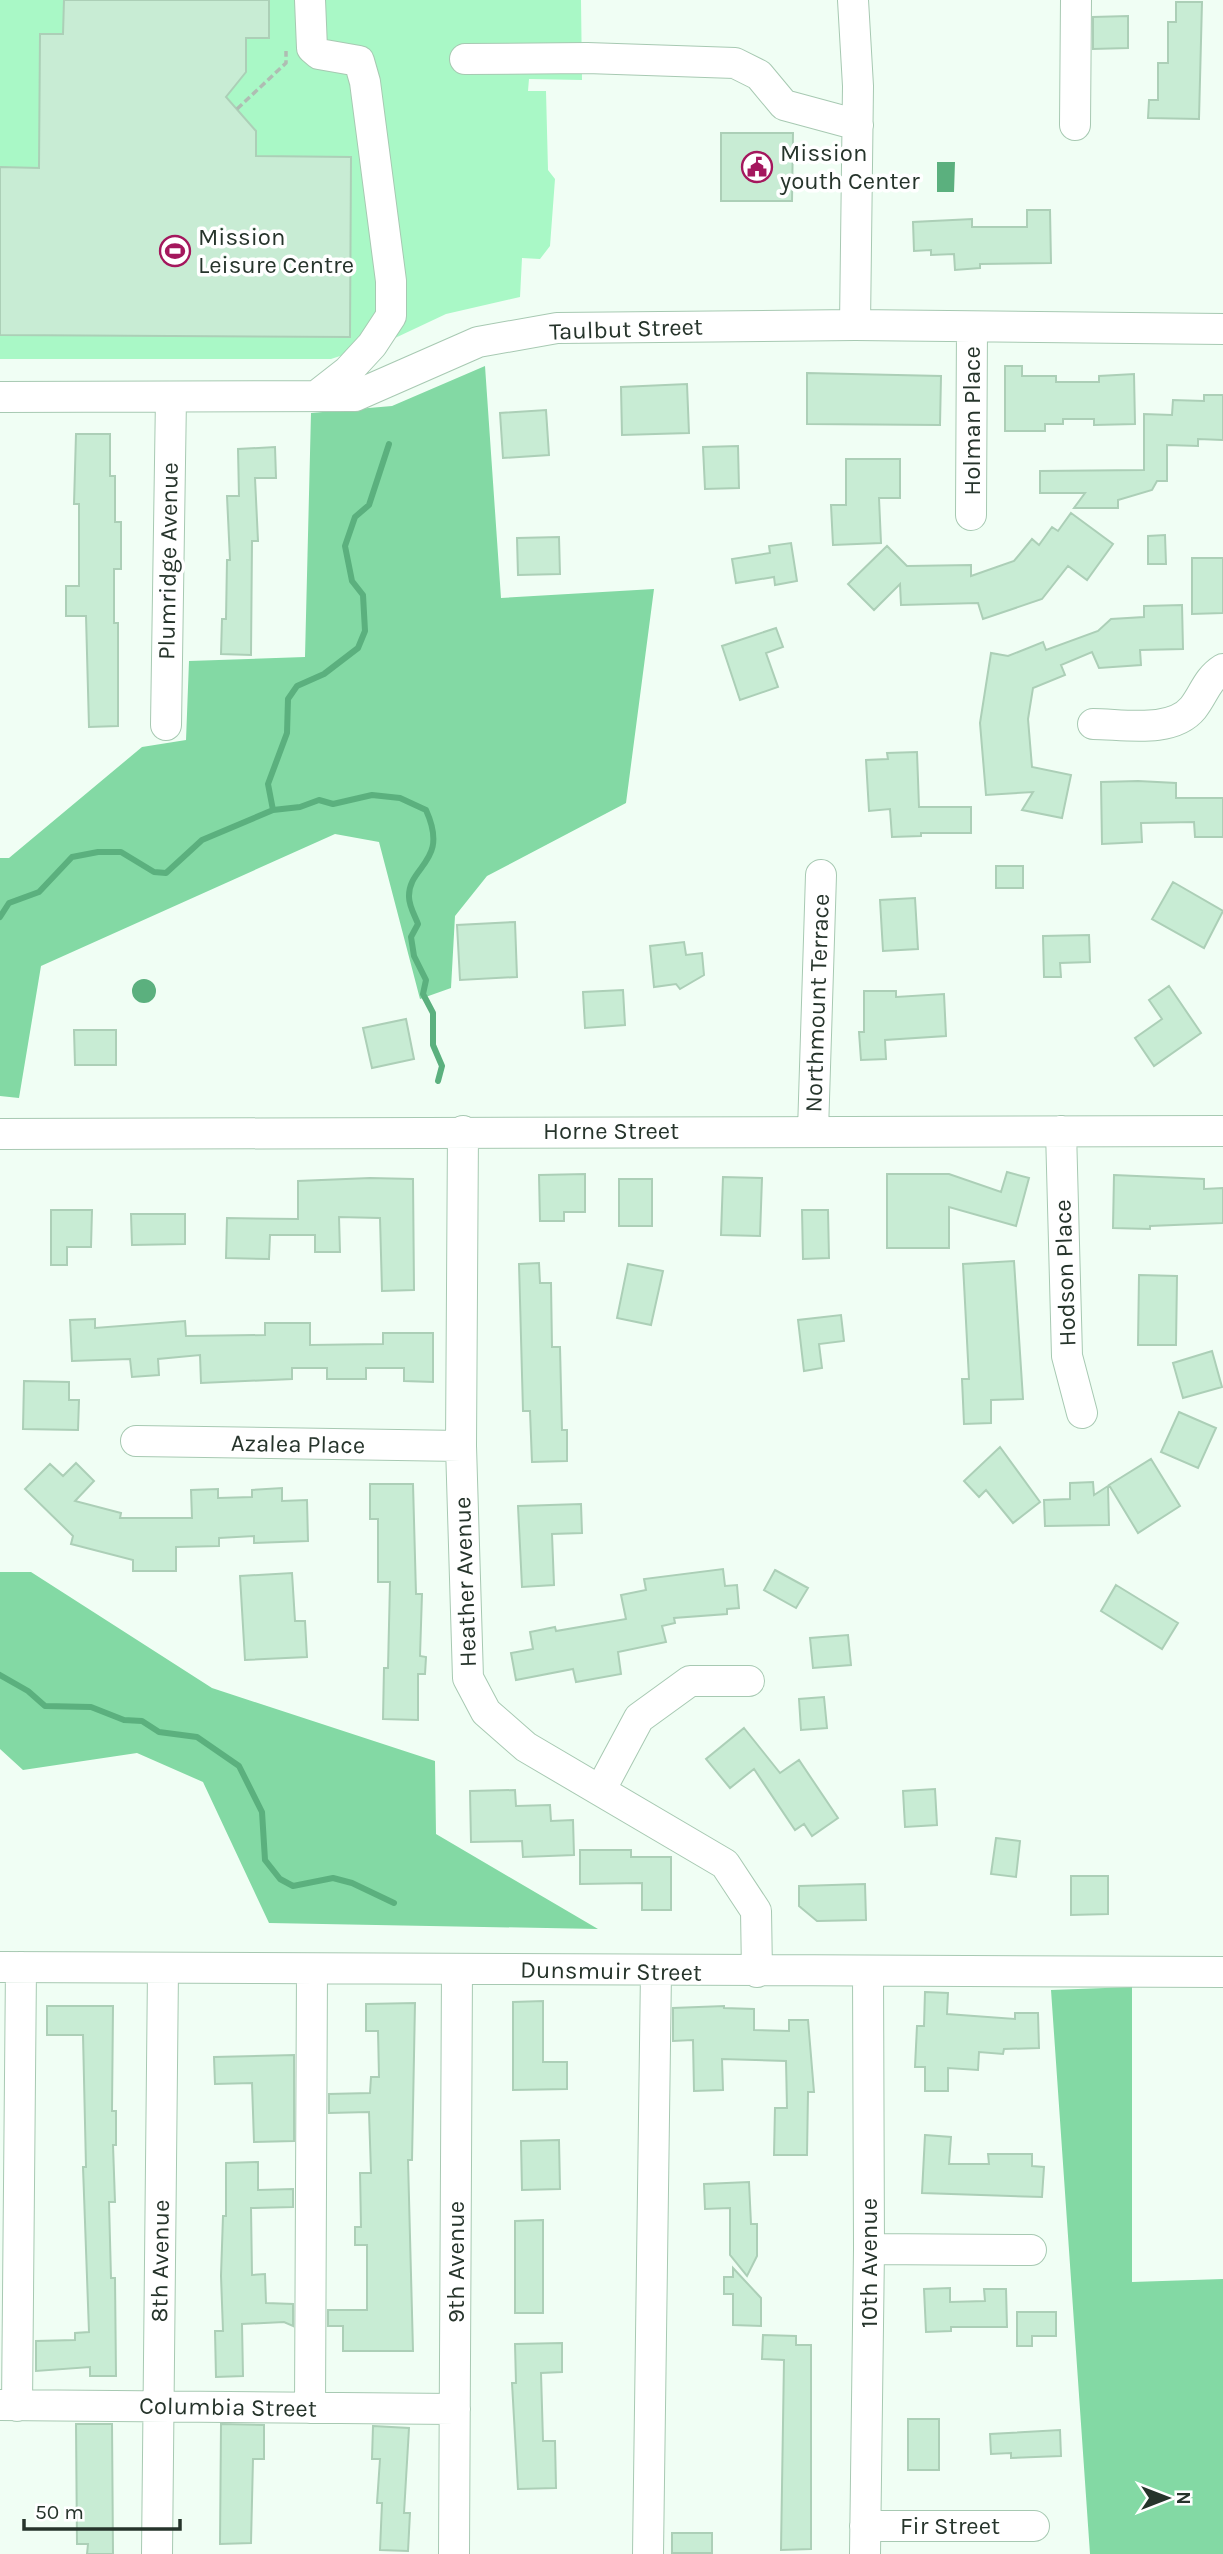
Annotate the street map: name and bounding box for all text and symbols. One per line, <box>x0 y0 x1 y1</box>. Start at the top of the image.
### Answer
place label: Mission youth Center <box>779 139 920 195</box>
public building icon: Mission youth Center <box>740 150 774 184</box>
place label: Mission Leisure Centre <box>198 223 354 279</box>
sports icon: Mission Leisure Centre <box>158 234 192 268</box>
street label: Taulbut Street <box>549 312 703 346</box>
street label: Holman Place <box>958 346 986 496</box>
street label: Plumridge Avenue <box>152 462 184 660</box>
street label: Northmount Terrace <box>799 893 835 1113</box>
street label: Horne Street <box>543 1117 679 1145</box>
street label: Hodson Place <box>1048 1199 1082 1347</box>
street label: Azalea Place <box>231 1429 365 1459</box>
street label: Heather Avenue <box>448 1496 482 1668</box>
street label: Dunsmuir Street <box>520 1955 702 1987</box>
street label: 10th Avenue <box>855 2198 883 2328</box>
street label: 8th Avenue <box>145 2199 175 2323</box>
street label: 9th Avenue <box>442 2201 470 2323</box>
street label: Columbia Street <box>139 2391 317 2423</box>
north arrow <box>1132 2463 1202 2533</box>
scale bar <box>24 2488 180 2532</box>
text: N <box>1172 2491 1194 2505</box>
text: 50 m <box>35 2500 84 2524</box>
street label: Fir Street <box>900 2512 1000 2540</box>

